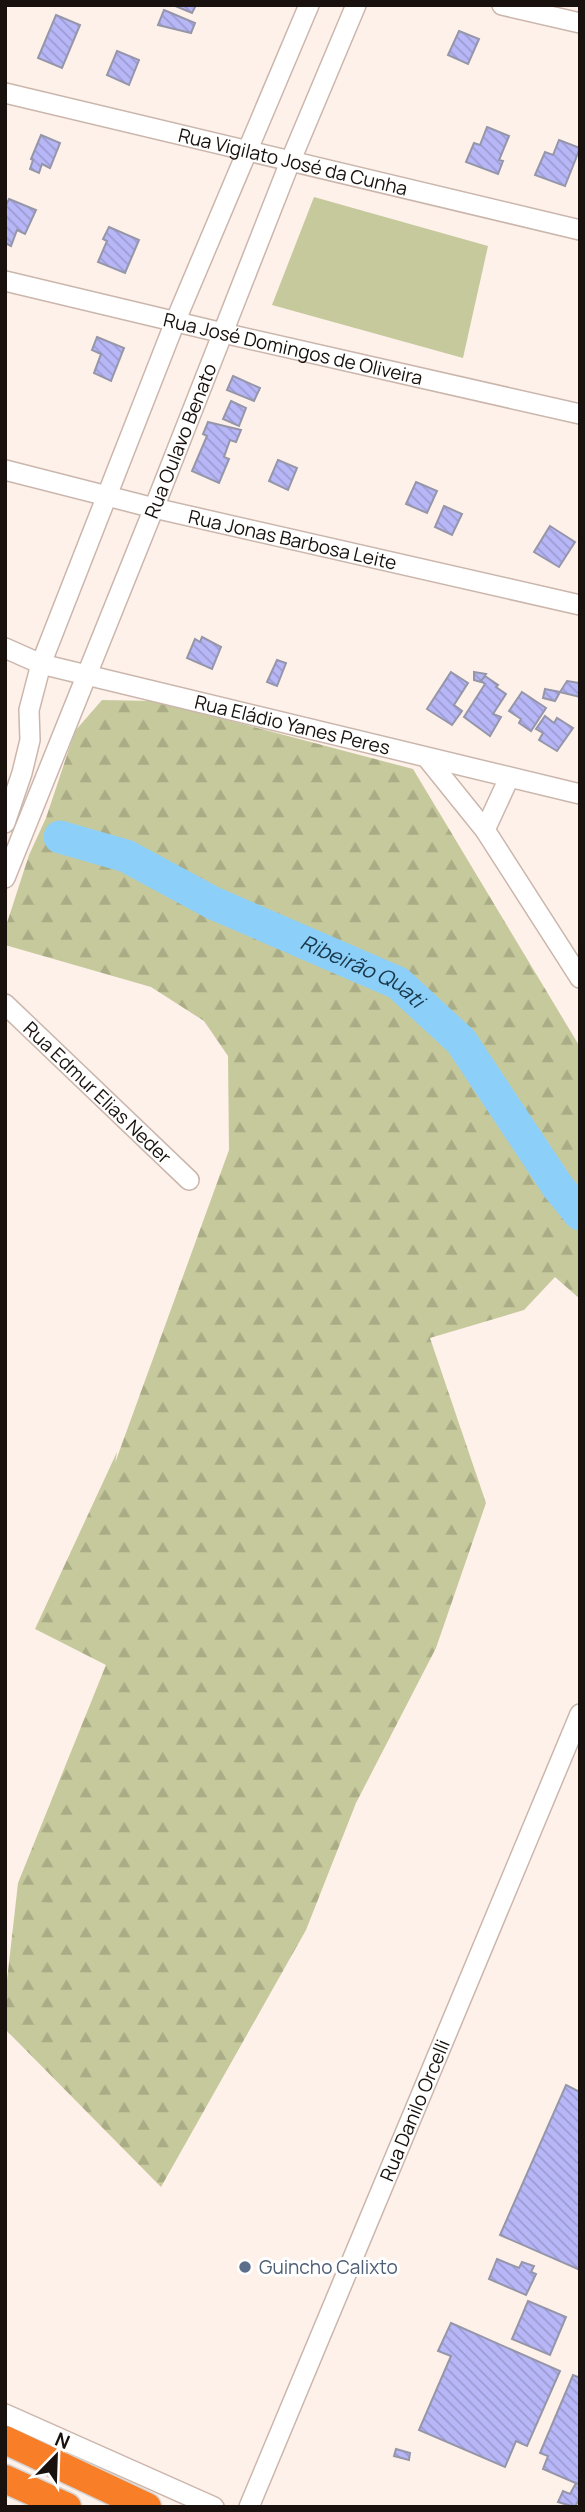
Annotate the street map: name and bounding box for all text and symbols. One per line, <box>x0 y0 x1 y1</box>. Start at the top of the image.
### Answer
street label: Rua Vigilato José da Cunha <box>176 122 410 201</box>
street label: Rua José Domingos de Oliveira <box>161 306 425 391</box>
street label: Rua Oulavo Benato <box>138 360 223 522</box>
street label: Rua Jonas Barbosa Leite <box>186 503 399 576</box>
street label: Rua Eládio Yanes Peres <box>192 689 393 761</box>
water label: Ribeirão Quati <box>296 928 433 1016</box>
street label: Rua Edmur Elias Neder <box>18 1016 177 1169</box>
street label: Rua Danilo Orcelli <box>373 2035 456 2185</box>
place label: Guincho Calixto <box>259 2254 398 2280</box>
marker: Guincho Calixto <box>237 2259 253 2275</box>
north arrow <box>21 2421 91 2491</box>
text: N <box>51 2426 74 2455</box>

